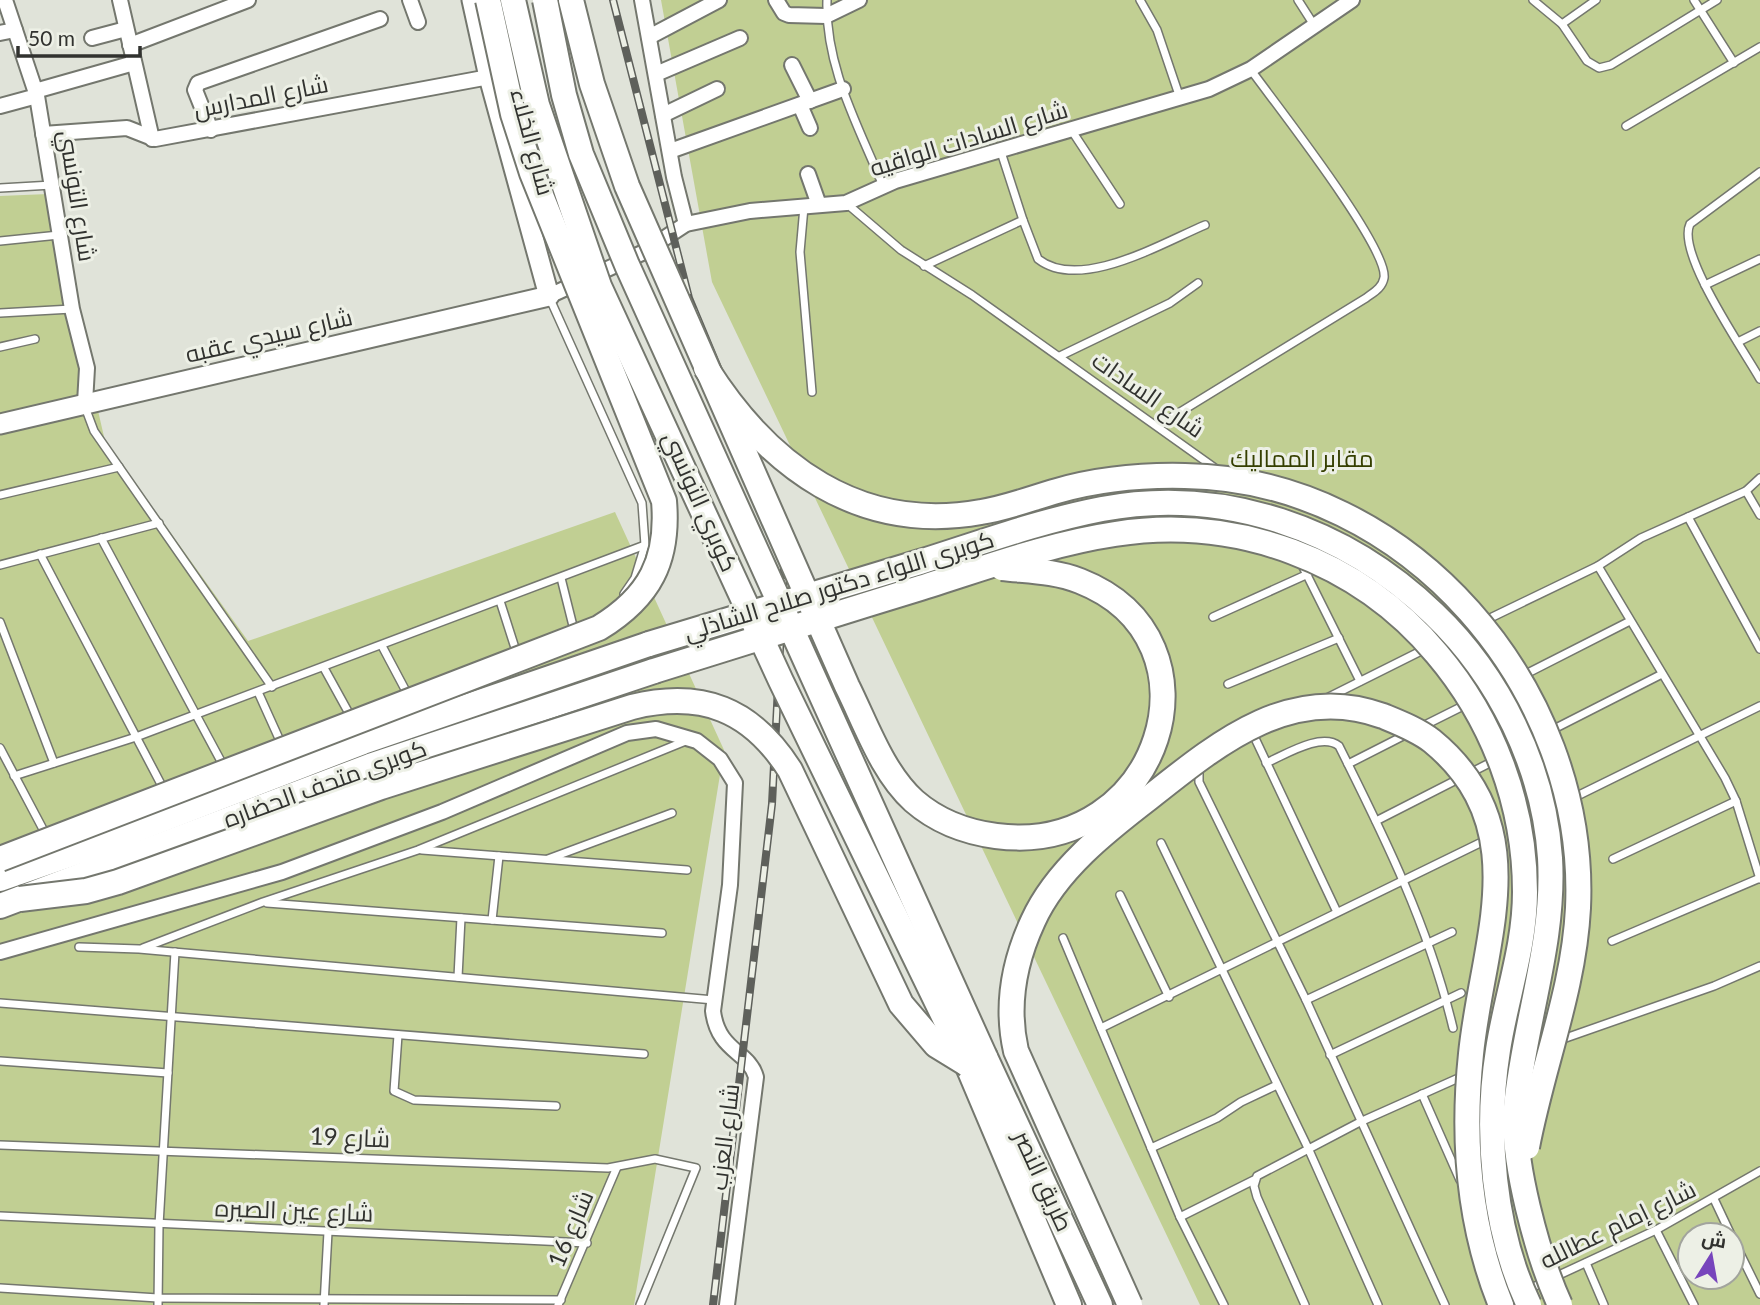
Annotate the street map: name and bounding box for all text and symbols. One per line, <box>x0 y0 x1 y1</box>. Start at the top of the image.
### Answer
scale bar <box>18 14 140 58</box>
text: 50 m <box>28 25 75 50</box>
street label: شارع المدارس <box>191 68 331 126</box>
street label: شارع الخلاء <box>502 85 562 199</box>
street label: شارع السادات الواقيه <box>866 94 1072 184</box>
street label: شارع التونسي <box>49 128 103 264</box>
street label: شارع سيدي عقبه <box>182 301 356 373</box>
street label: شارع السادات <box>1085 344 1211 446</box>
street label: كوبري التونسي <box>653 427 745 578</box>
park label: مقابر المماليك <box>1230 443 1374 472</box>
street label: كوبرى اللواء دكتور صلاح الشاذلي <box>680 524 999 651</box>
street label: كوبرى متحف الحضاره <box>219 732 430 834</box>
street label: شارع العزب <box>703 1082 747 1192</box>
street label: شارع 19 <box>309 1121 391 1155</box>
street label: طريق النصر <box>1006 1124 1080 1236</box>
street label: شارع إمام عطالله <box>1535 1173 1701 1277</box>
street label: شارع 16 <box>541 1186 601 1272</box>
street label: شارع عين الصيره <box>214 1192 374 1230</box>
north arrow <box>1676 1221 1746 1291</box>
text: ش <box>1700 1225 1729 1253</box>

